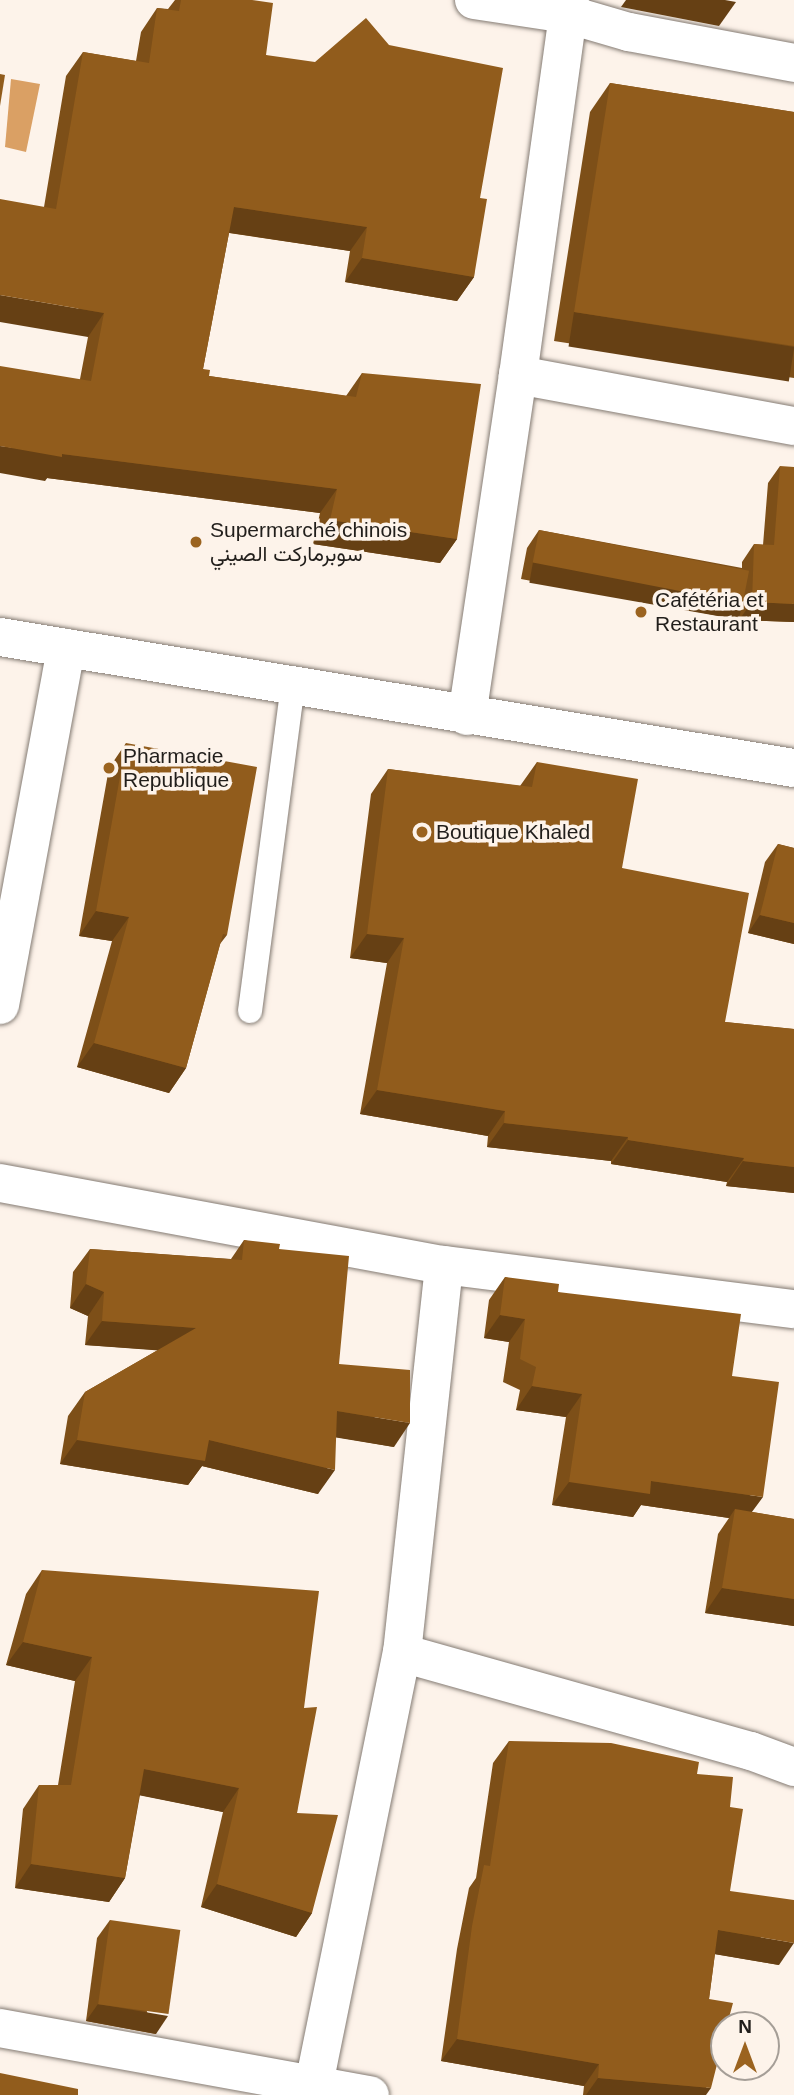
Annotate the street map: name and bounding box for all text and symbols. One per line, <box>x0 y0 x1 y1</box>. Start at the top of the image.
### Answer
place label: Supermarché chinois سوبرماركت الصيني <box>210 517 407 567</box>
marker: Supermarché chinois سوبرماركت الصيني <box>188 534 204 550</box>
place label: Cafétéria et Restaurant <box>655 587 764 637</box>
marker: Cafétéria et Restaurant <box>633 604 649 620</box>
place label: Pharmacie Republique <box>123 743 229 793</box>
marker: Pharmacie Republique <box>101 760 117 776</box>
place label: Boutique Khaled <box>436 819 590 845</box>
marker: Boutique Khaled <box>414 824 430 840</box>
north arrow <box>710 2011 780 2081</box>
text: N <box>738 2016 752 2037</box>

